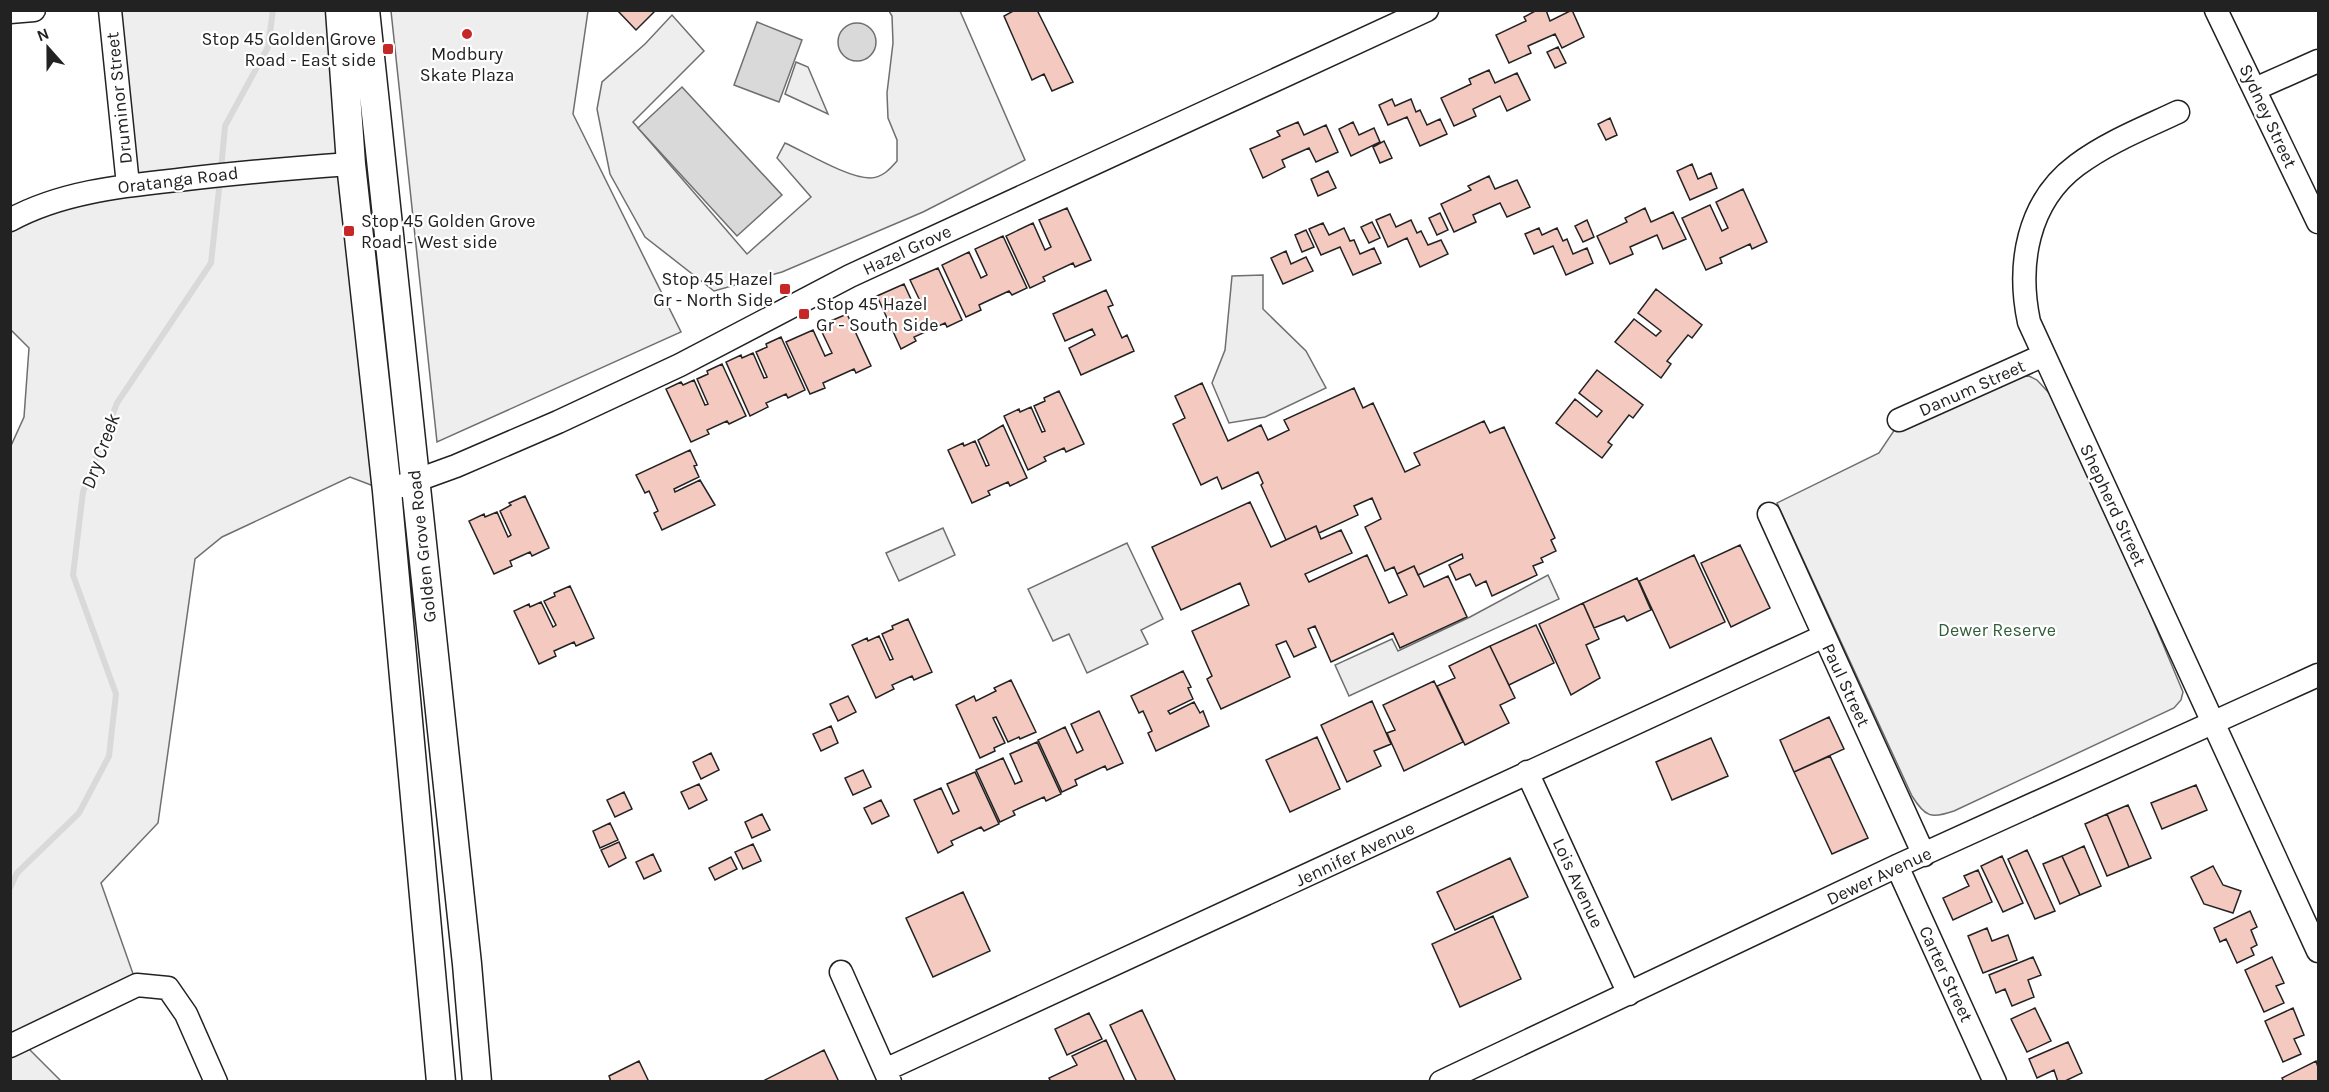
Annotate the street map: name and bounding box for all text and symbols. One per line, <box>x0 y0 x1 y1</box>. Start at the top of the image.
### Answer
north arrow <box>18 18 78 78</box>
text: N <box>34 24 52 45</box>
marker: Modbury Skate Plaza <box>460 27 474 41</box>
place label: Stop 45 Golden Grove Road - East side <box>201 28 376 71</box>
street label: Druminor Street <box>101 31 137 165</box>
marker: Stop 45 Golden Grove Road - East side <box>381 42 395 56</box>
place label: Modbury Skate Plaza <box>420 43 514 86</box>
street label: Sydney Street <box>2234 61 2302 172</box>
street label: Oratanga Road <box>116 162 240 198</box>
place label: Stop 45 Golden Grove Road - West side <box>361 210 536 253</box>
street label: Hazel Grove <box>859 220 955 280</box>
marker: Stop 45 Golden Grove Road - West side <box>342 224 356 238</box>
place label: Stop 45 Hazel Gr - North Side <box>653 268 773 311</box>
marker: Stop 45 Hazel Gr - North Side <box>778 282 792 296</box>
place label: Stop 45 Hazel Gr - South Side <box>816 293 939 336</box>
marker: Stop 45 Hazel Gr - South Side <box>797 307 811 321</box>
street label: Danum Street <box>1915 355 2029 421</box>
water label: Dry Creek <box>76 410 125 492</box>
street label: Shepherd Street <box>2075 440 2151 570</box>
street label: Golden Grove Road <box>403 469 441 623</box>
park label: Dewer Reserve <box>1938 619 2056 641</box>
street label: Paul Street <box>1817 640 1875 730</box>
street label: Jennifer Avenue <box>1292 817 1418 891</box>
street label: Lois Avenue <box>1548 835 1608 931</box>
street label: Dewer Avenue <box>1823 842 1935 910</box>
street label: Carter Street <box>1914 922 1978 1026</box>

